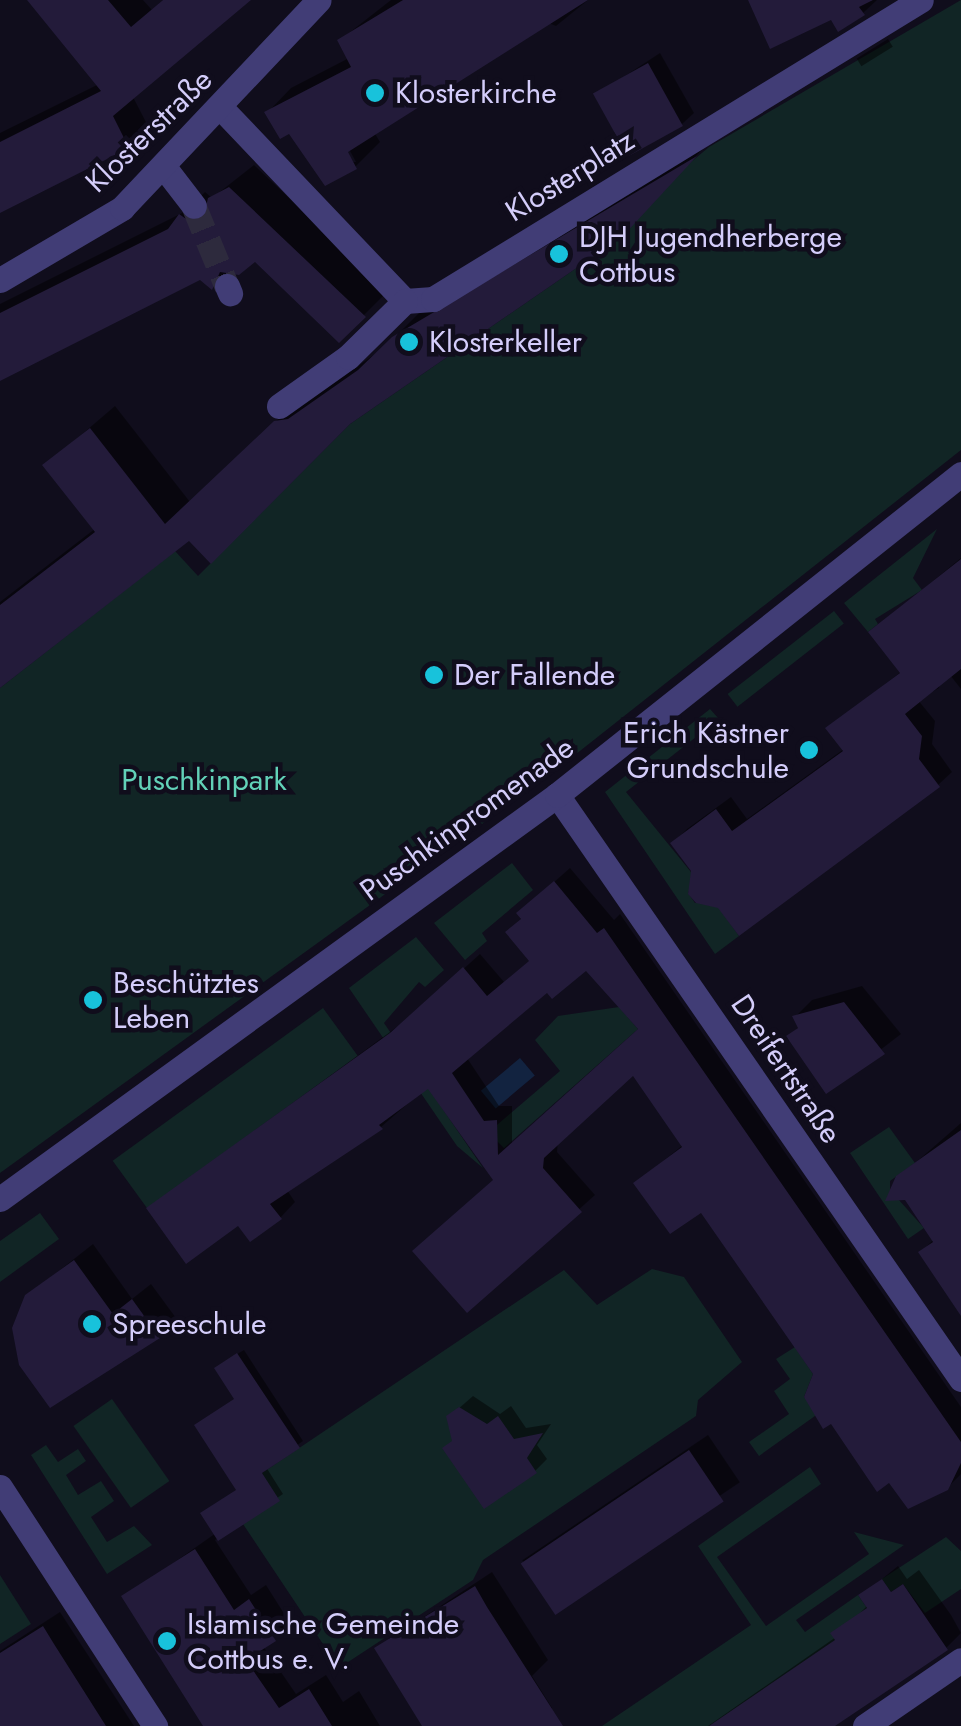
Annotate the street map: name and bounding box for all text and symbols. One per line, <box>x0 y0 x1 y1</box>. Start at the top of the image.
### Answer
street label: Klosterstraße <box>78 62 220 200</box>
place label: Klosterkirche <box>395 75 557 111</box>
marker: Klosterkirche <box>364 82 386 104</box>
street label: Klosterplatz <box>499 122 641 230</box>
place label: DJH Jugendherberge Cottbus <box>579 219 842 290</box>
marker: DJH Jugendherberge Cottbus <box>548 243 570 265</box>
place label: Klosterkeller <box>429 324 582 360</box>
marker: Klosterkeller <box>398 331 420 353</box>
place label: Der Fallende <box>454 657 615 693</box>
marker: Der Fallende <box>423 664 445 686</box>
place label: Erich Kästner Grundschule <box>623 715 789 786</box>
street label: Puschkinpromenade <box>353 729 581 909</box>
marker: Erich Kästner Grundschule <box>798 739 820 761</box>
park label: Puschkinpark <box>121 762 287 798</box>
place label: Beschütztes Leben <box>113 965 259 1036</box>
street label: Dreifertstraße <box>723 988 849 1150</box>
marker: Beschütztes Leben <box>82 989 104 1011</box>
place label: Spreeschule <box>112 1306 267 1342</box>
marker: Spreeschule <box>81 1313 103 1335</box>
place label: Islamische Gemeinde Cottbus e. V. <box>187 1606 459 1676</box>
marker: Islamische Gemeinde Cottbus e. V. <box>156 1630 178 1652</box>

